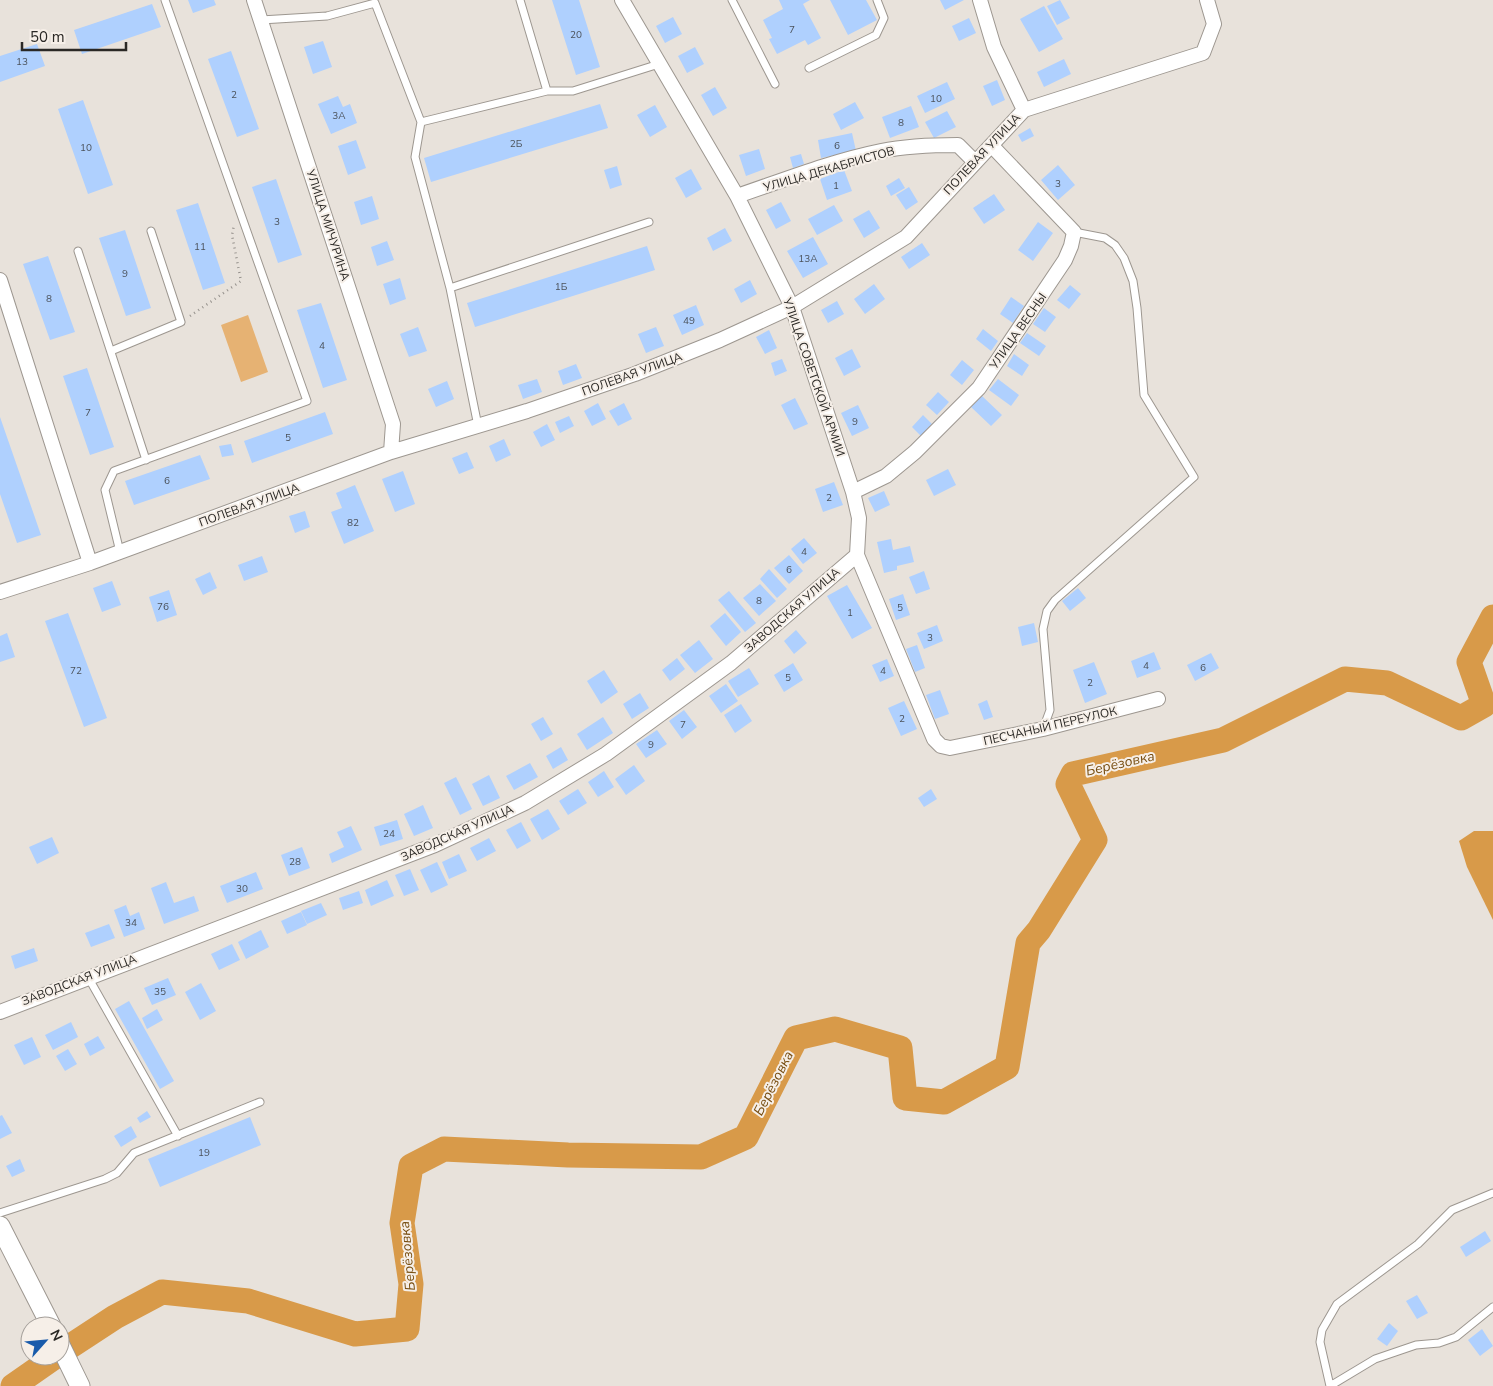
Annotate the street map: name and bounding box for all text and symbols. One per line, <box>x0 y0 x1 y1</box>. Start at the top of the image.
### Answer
scale bar <box>22 20 126 52</box>
house number: 7 <box>789 23 795 37</box>
text: 50 m <box>30 27 65 47</box>
house number: 20 <box>570 28 582 42</box>
house number: 13 <box>16 55 28 69</box>
house number: 2 <box>231 88 237 102</box>
house number: 10 <box>930 92 942 106</box>
house number: 3А <box>332 109 346 123</box>
street label: ПОЛЕВАЯ УЛИЦА <box>940 110 1024 198</box>
house number: 8 <box>898 116 904 130</box>
house number: 2Б <box>510 137 523 151</box>
house number: 6 <box>834 139 840 153</box>
house number: 10 <box>80 141 92 155</box>
street label: УЛИЦА ДЕКАБРИСТОВ <box>761 143 896 196</box>
street label: УЛИЦА МИЧУРИНА <box>302 166 354 283</box>
house number: 3 <box>1055 177 1061 191</box>
house number: 1 <box>833 179 839 193</box>
house number: 3 <box>274 215 280 229</box>
house number: 11 <box>194 240 206 254</box>
house number: 13А <box>798 252 818 266</box>
house number: 9 <box>122 267 128 281</box>
house number: 1Б <box>555 280 568 294</box>
street label: УЛИЦА ВЕСНЫ <box>985 290 1050 373</box>
house number: 8 <box>46 292 52 306</box>
street label: УЛИЦА СОВЕТСКОЙ АРМИИ <box>779 295 849 458</box>
house number: 49 <box>683 314 695 328</box>
house number: 4 <box>319 339 325 353</box>
street label: ПОЛЕВАЯ УЛИЦА <box>580 348 685 400</box>
house number: 7 <box>85 406 91 420</box>
house number: 9 <box>852 415 858 429</box>
house number: 5 <box>285 431 291 445</box>
house number: 6 <box>164 474 170 488</box>
street label: ПОЛЕВАЯ УЛИЦА <box>197 479 302 531</box>
house number: 2 <box>826 491 832 505</box>
house number: 82 <box>347 516 359 530</box>
house number: 4 <box>801 545 807 559</box>
house number: 6 <box>786 563 792 577</box>
street label: ЗАВОДСКАЯ УЛИЦА <box>741 564 843 656</box>
house number: 8 <box>756 594 762 608</box>
house number: 76 <box>157 600 169 614</box>
house number: 5 <box>897 601 903 615</box>
house number: 1 <box>847 606 853 620</box>
house number: 3 <box>927 631 933 645</box>
house number: 4 <box>1143 659 1149 673</box>
house number: 6 <box>1200 661 1206 675</box>
house number: 72 <box>70 664 82 678</box>
house number: 4 <box>880 664 886 678</box>
house number: 5 <box>785 671 791 685</box>
house number: 2 <box>1087 676 1093 690</box>
street label: ПЕСЧАНЫЙ ПЕРЕУЛОК <box>982 703 1119 749</box>
house number: 2 <box>899 712 905 726</box>
house number: 7 <box>680 718 686 732</box>
house number: 9 <box>648 738 654 752</box>
water label: Берёзовка <box>1084 746 1156 781</box>
street label: ЗАВОДСКАЯ УЛИЦА <box>398 801 516 865</box>
house number: 24 <box>383 827 395 841</box>
house number: 28 <box>289 855 301 869</box>
house number: 30 <box>236 882 248 896</box>
house number: 34 <box>125 916 137 930</box>
street label: ЗАВОДСКАЯ УЛИЦА <box>19 951 139 1009</box>
house number: 35 <box>154 985 166 999</box>
water label: Берёзовка <box>749 1048 798 1119</box>
house number: 19 <box>198 1146 210 1160</box>
water label: Берёзовка <box>395 1220 420 1292</box>
north arrow <box>20 1316 70 1366</box>
text: N <box>45 1326 67 1344</box>

